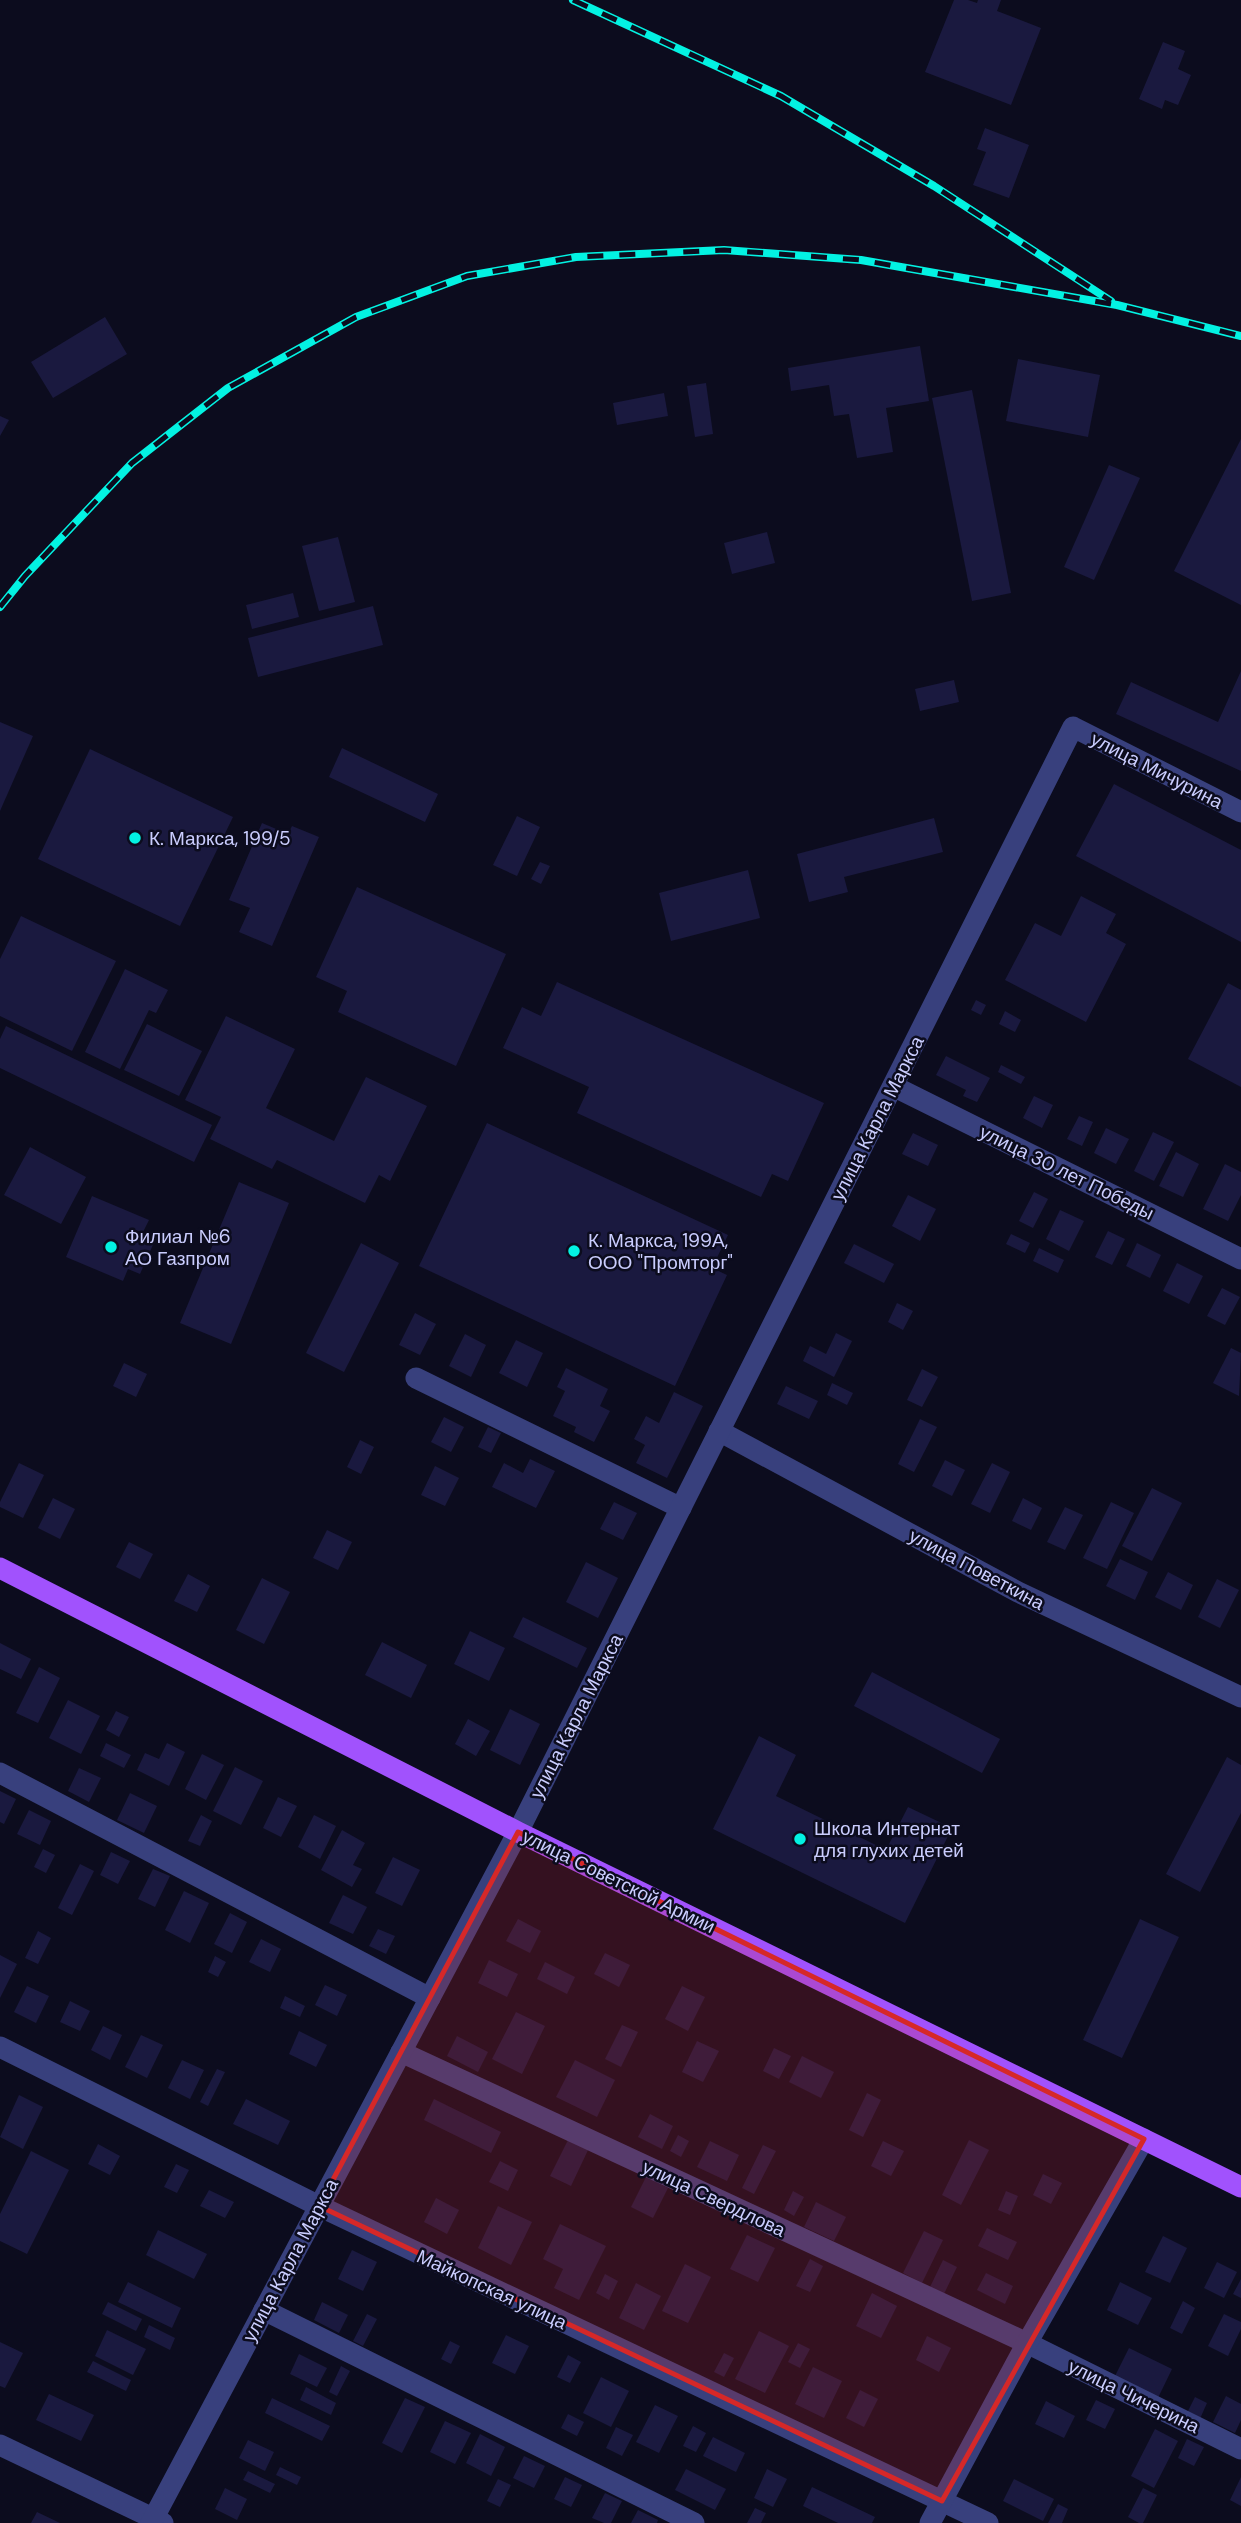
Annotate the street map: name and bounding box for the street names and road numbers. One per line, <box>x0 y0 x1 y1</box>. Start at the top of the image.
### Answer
street label: улица Мичурина <box>1086 726 1227 815</box>
street label: улица Карла Маркса <box>825 1031 930 1205</box>
street label: улица 30 лет Победы <box>975 1119 1158 1226</box>
street label: улица Поветкина <box>905 1523 1049 1616</box>
street label: улица Карла Маркса <box>524 1629 629 1803</box>
street label: улица Советской Армии <box>518 1824 719 1939</box>
street label: улица Свердлова <box>638 2154 790 2243</box>
street label: улица Карла Маркса <box>237 2174 344 2346</box>
street label: Майкопская улица <box>413 2244 571 2335</box>
street label: улица Чичерина <box>1064 2354 1204 2439</box>

